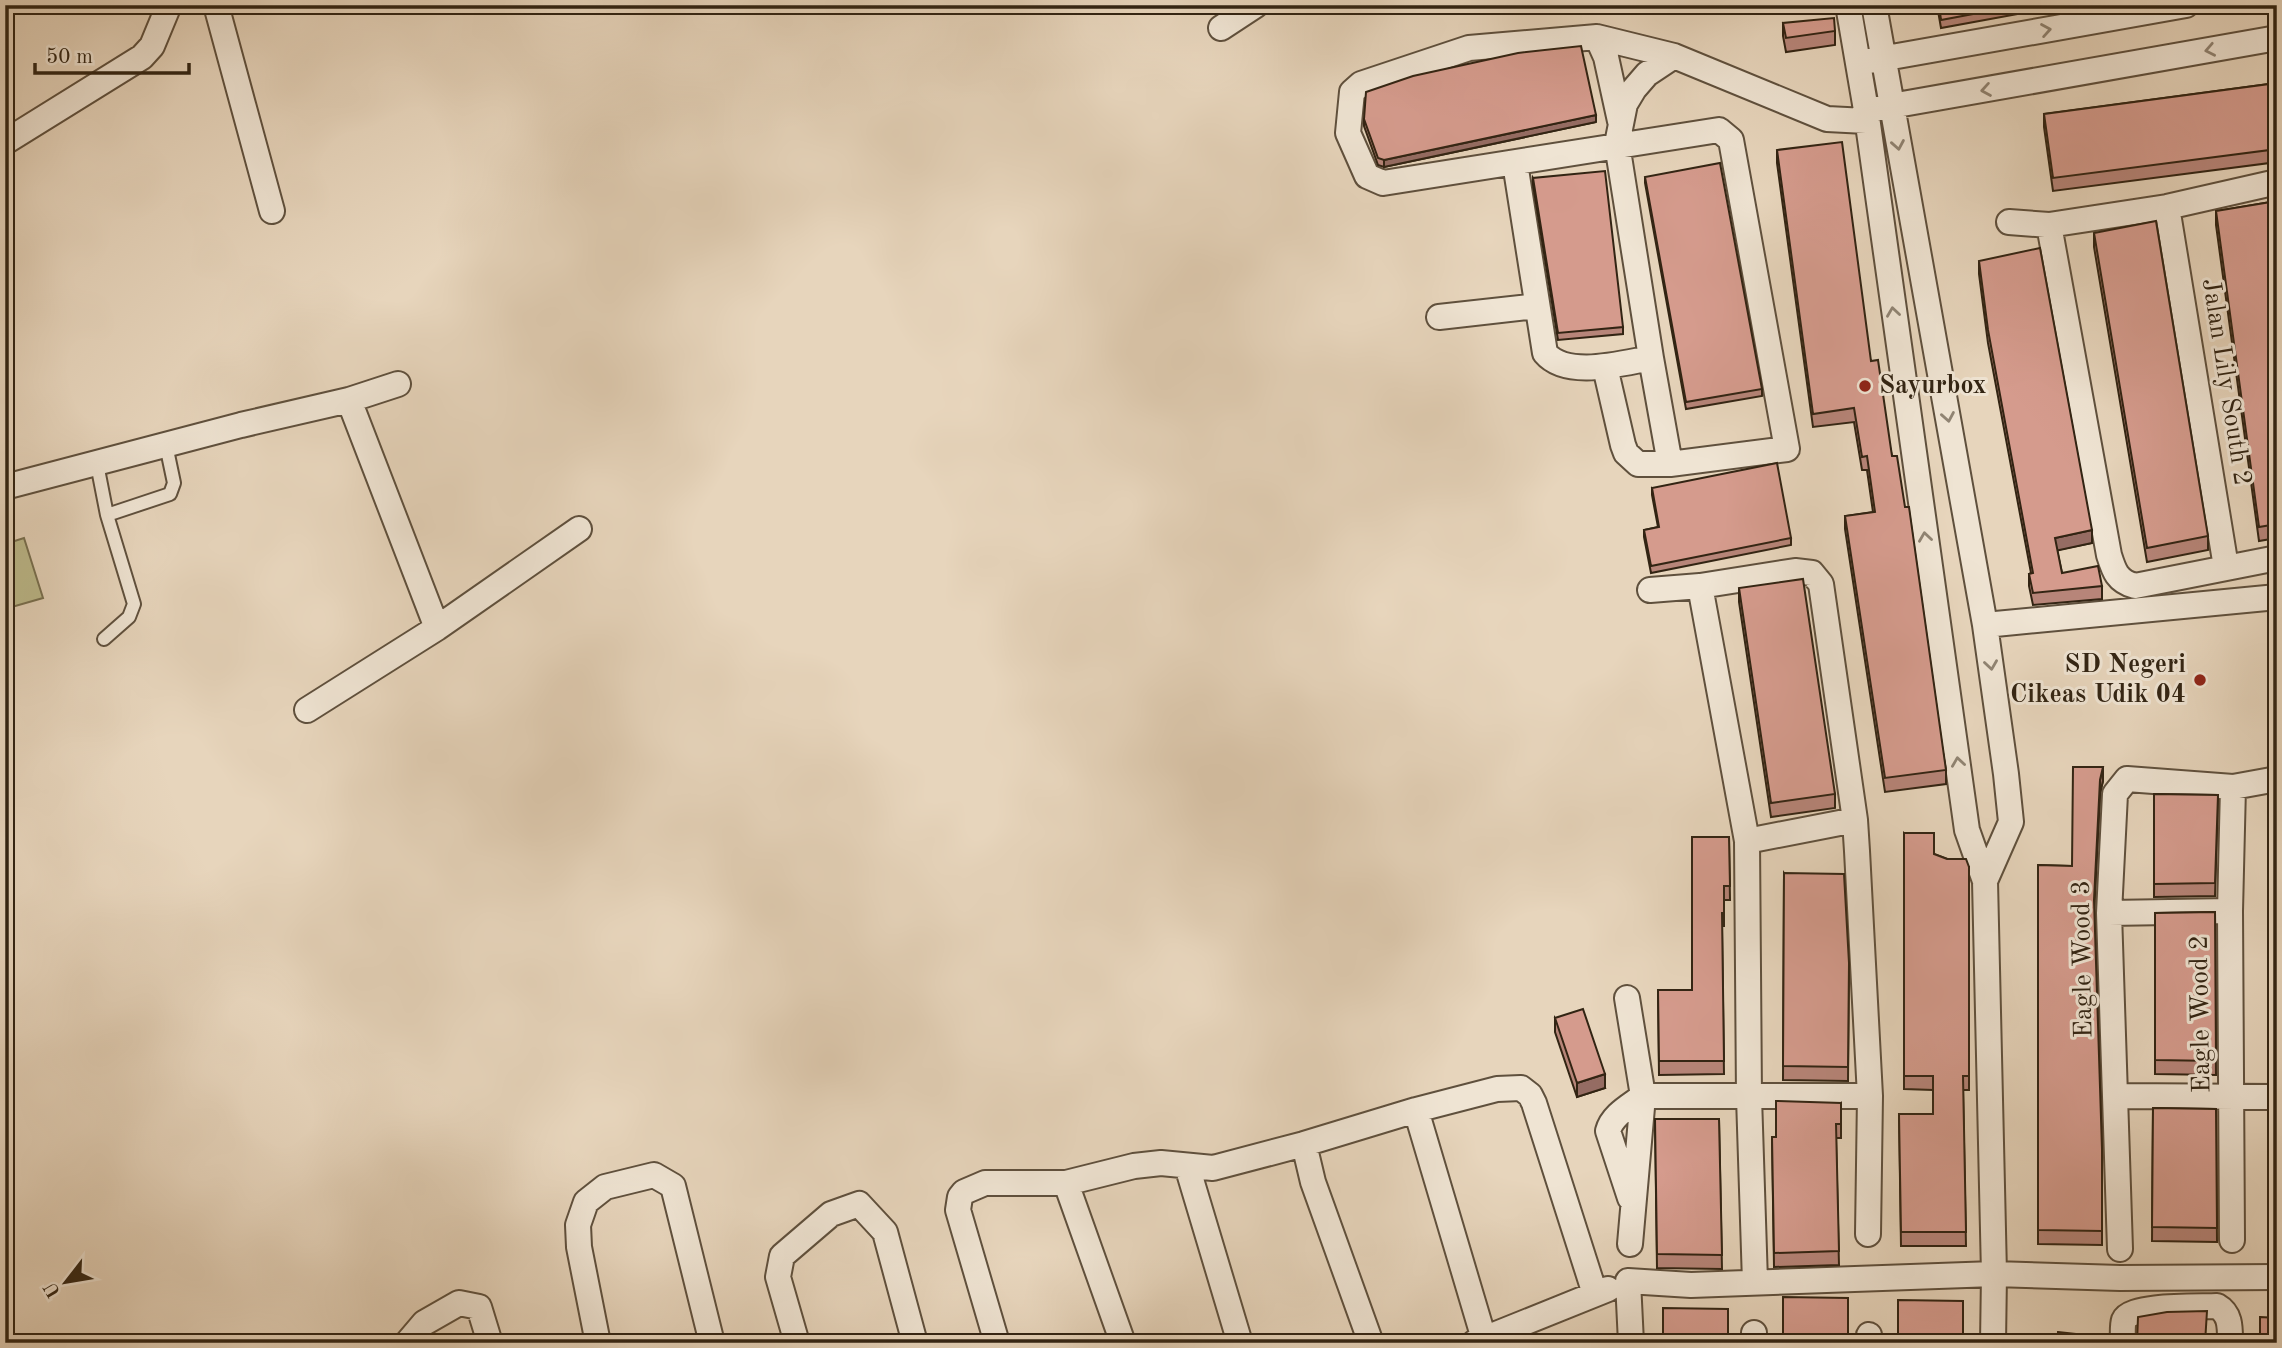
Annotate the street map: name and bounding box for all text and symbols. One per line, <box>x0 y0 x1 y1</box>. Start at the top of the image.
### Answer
one-way arrow <box>2040 23 2051 38</box>
scale bar <box>35 32 189 76</box>
one-way arrow <box>2204 42 2216 57</box>
text: 50 m <box>46 47 93 68</box>
one-way arrow <box>1980 82 1992 97</box>
one-way arrow <box>1890 139 1905 151</box>
street label: Jalan Lily South 2 <box>2197 277 2255 487</box>
one-way arrow <box>1886 306 1901 318</box>
place label: Sayurbox <box>1879 373 1986 399</box>
marker: Sayurbox <box>1857 378 1873 394</box>
one-way arrow <box>1939 411 1954 423</box>
one-way arrow <box>1918 531 1933 543</box>
place label: SD Negeri Cikeas Udik 04 <box>2010 652 2186 708</box>
one-way arrow <box>1983 659 1998 671</box>
marker: SD Negeri Cikeas Udik 04 <box>2192 672 2208 688</box>
one-way arrow <box>1950 757 1965 768</box>
street label: Eagle Wood 3 <box>2069 880 2097 1038</box>
street label: Eagle Wood 2 <box>2187 935 2215 1093</box>
north arrow <box>32 1246 102 1316</box>
text: U <box>42 1278 66 1301</box>

